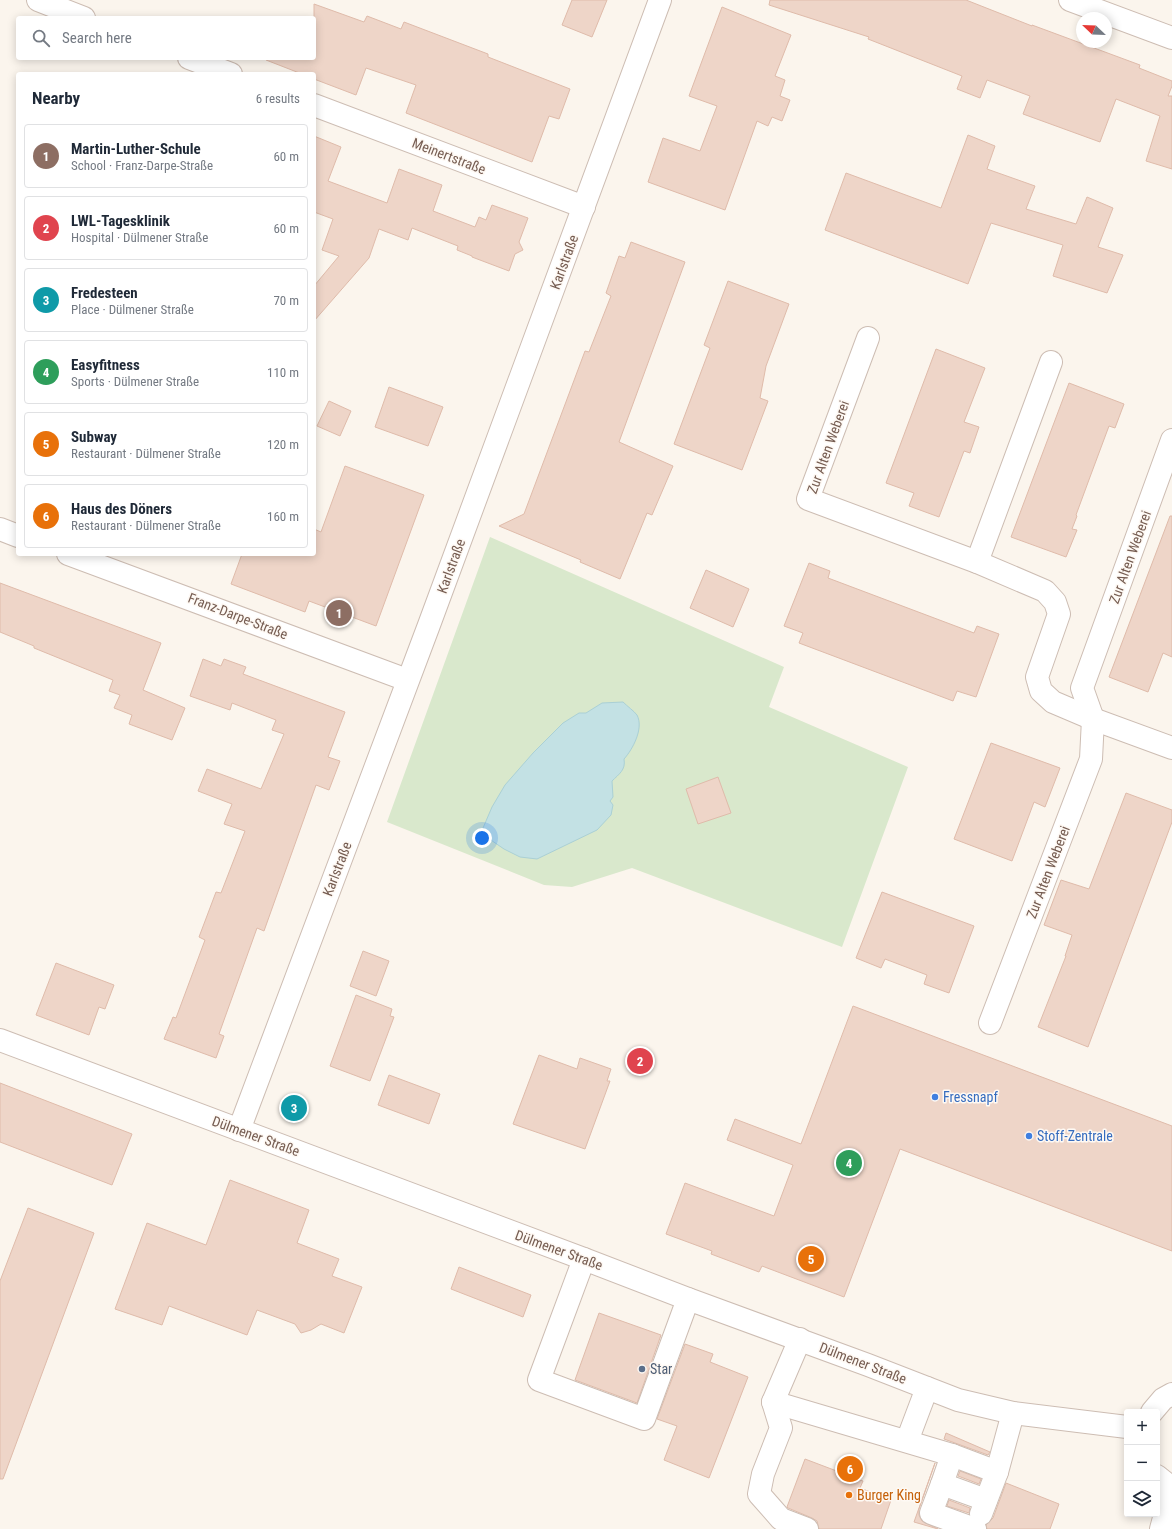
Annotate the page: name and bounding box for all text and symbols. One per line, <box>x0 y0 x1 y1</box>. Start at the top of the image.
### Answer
north arrow <box>1076 12 1112 48</box>
search box <box>16 16 316 60</box>
icon: search <box>30 27 52 49</box>
text: Search here <box>62 29 132 47</box>
text: Nearby <box>32 88 80 108</box>
text: 6 results <box>256 91 300 106</box>
street label: Meinertstraße <box>410 135 488 178</box>
text: Martin-Luther-Schule <box>71 140 201 158</box>
text: 1 <box>43 149 49 164</box>
text: 60 m <box>273 149 299 164</box>
text: School · Franz-Darpe-Straße <box>71 158 213 173</box>
text: LWL-Tagesklinik <box>71 212 170 230</box>
text: 2 <box>43 221 49 236</box>
text: 60 m <box>273 221 299 236</box>
text: Hospital · Dülmener Straße <box>71 230 208 245</box>
street label: Karlstraße <box>547 232 581 291</box>
text: Fredesteen <box>71 284 138 302</box>
text: 3 <box>43 293 49 308</box>
text: 70 m <box>273 293 299 308</box>
text: Place · Dülmener Straße <box>71 302 194 317</box>
text: Easyfitness <box>71 356 140 374</box>
text: 4 <box>43 365 49 380</box>
text: 110 m <box>267 365 299 380</box>
text: Sports · Dülmener Straße <box>71 374 199 389</box>
street label: Zur Alten Weberei <box>804 398 852 496</box>
text: Subway <box>71 428 117 446</box>
text: 5 <box>43 437 49 452</box>
text: 120 m <box>267 437 299 452</box>
text: Restaurant · Dülmener Straße <box>71 446 221 461</box>
text: Haus des Döners <box>71 500 172 518</box>
street label: Zur Alten Weberei <box>1106 508 1154 606</box>
text: 6 <box>43 509 49 524</box>
text: 160 m <box>267 509 299 524</box>
text: Restaurant · Dülmener Straße <box>71 518 221 533</box>
street label: Karlstraße <box>434 536 468 595</box>
street label: Franz-Darpe-Straße <box>186 590 291 643</box>
pin: 1 <box>326 598 352 628</box>
street label: Zur Alten Weberei <box>1023 823 1073 921</box>
your location <box>472 828 492 848</box>
street label: Karlstraße <box>319 839 355 898</box>
pin: 2 <box>627 1046 653 1076</box>
place label: Fressnapf <box>943 1089 998 1105</box>
marker: Fressnapf <box>930 1092 940 1102</box>
pin: 3 <box>281 1093 307 1123</box>
street label: Dülmener Straße <box>210 1113 302 1159</box>
place label: Stoff-Zentrale <box>1037 1128 1113 1144</box>
marker: Stoff-Zentrale <box>1024 1131 1034 1141</box>
pin: 4 <box>836 1148 862 1178</box>
street label: Dülmener Straße <box>513 1227 605 1273</box>
pin: 5 <box>798 1244 824 1274</box>
street label: Dülmener Straße <box>817 1339 909 1387</box>
place label: Star <box>650 1361 672 1377</box>
marker: Star <box>637 1364 647 1374</box>
map controls <box>1124 1409 1160 1517</box>
button: + <box>1124 1409 1160 1445</box>
button: − <box>1124 1445 1160 1481</box>
pin: 6 <box>837 1454 863 1484</box>
button: layers <box>1124 1481 1160 1517</box>
place label: Burger King <box>857 1487 921 1503</box>
marker: Burger King <box>844 1490 854 1500</box>

